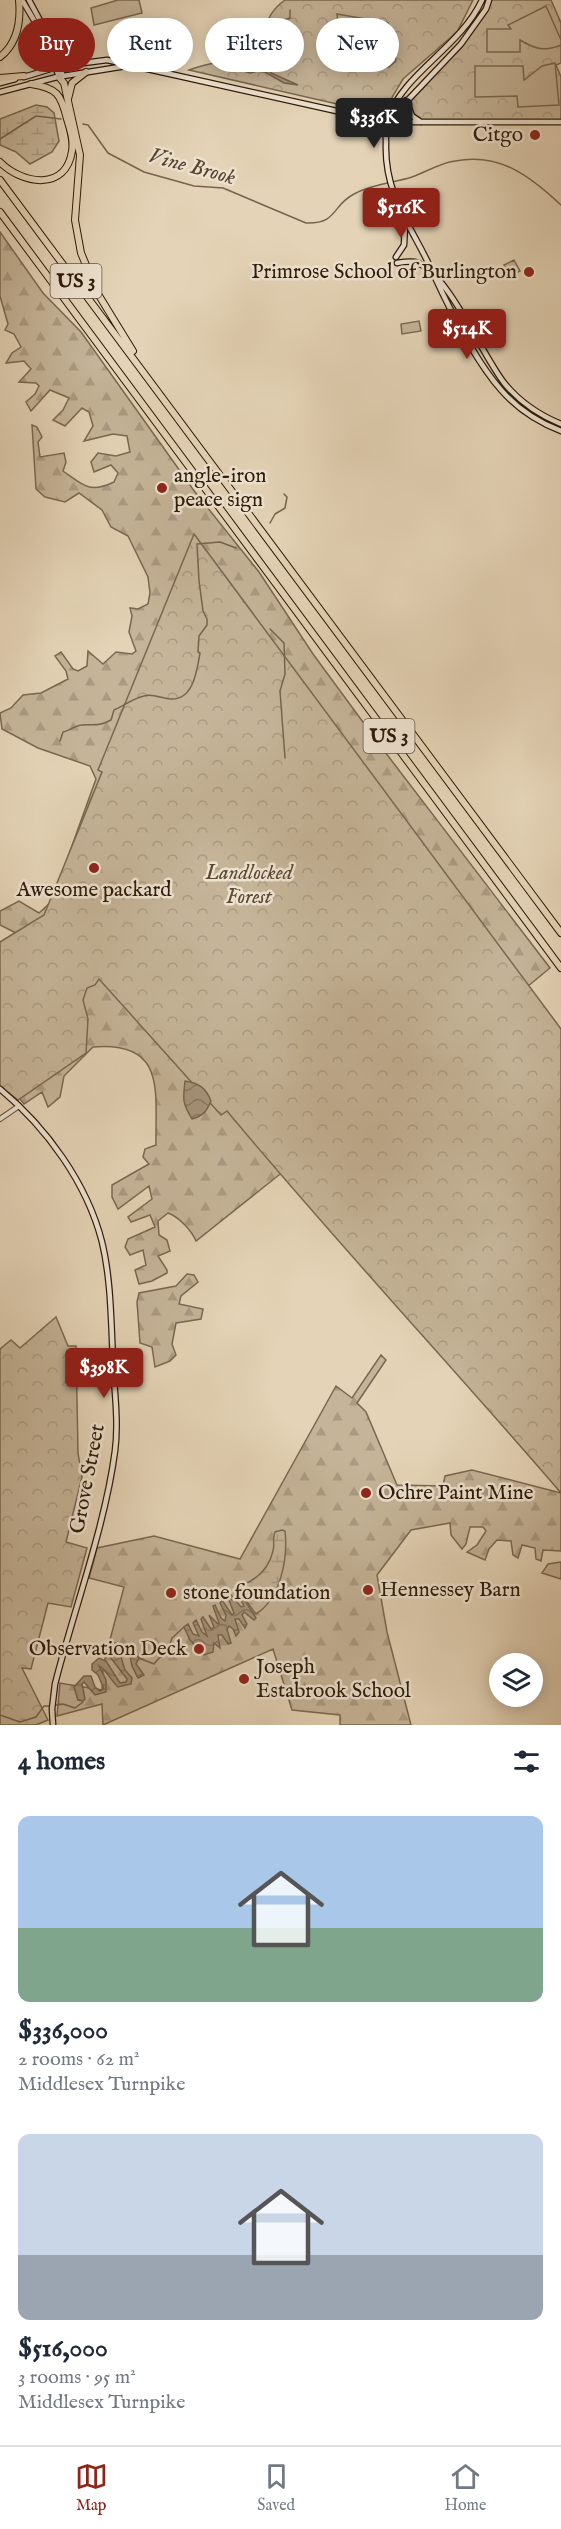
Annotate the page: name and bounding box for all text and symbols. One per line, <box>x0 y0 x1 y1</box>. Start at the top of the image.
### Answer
chip: Buy <box>18 18 95 72</box>
chip: Rent <box>107 18 193 72</box>
chip: Filters <box>205 18 304 72</box>
chip: New <box>316 18 399 72</box>
pin: $336K <box>332 98 416 149</box>
text: $336K <box>350 105 398 130</box>
place label: Citgo <box>473 122 523 149</box>
marker: Citgo <box>528 128 542 142</box>
water label: Vine Brook <box>146 142 239 192</box>
pin: $516K <box>359 188 443 239</box>
text: $516K <box>377 195 425 220</box>
place label: Primrose School of Burlington <box>251 259 517 286</box>
road number: US 3 <box>50 264 101 298</box>
marker: Primrose School of Burlington <box>522 265 536 279</box>
pin: $514K <box>425 309 509 360</box>
text: $514K <box>442 316 492 341</box>
place label: angle-iron peace sign <box>174 463 266 514</box>
marker: angle-iron peace sign <box>155 481 169 495</box>
road number: US 3 <box>364 719 414 753</box>
park label: Landlocked Forest <box>204 860 295 911</box>
marker: Awesome packard <box>87 861 101 875</box>
place label: Awesome packard <box>16 877 172 904</box>
pin: $398K <box>62 1348 146 1399</box>
text: $398K <box>79 1355 129 1380</box>
street label: Grove Street <box>64 1422 112 1536</box>
place label: Ochre Paint Mine <box>378 1480 534 1507</box>
marker: Ochre Paint Mine <box>359 1486 373 1500</box>
place label: Hennessey Barn <box>380 1577 521 1604</box>
place label: stone foundation <box>183 1580 330 1607</box>
marker: Hennessey Barn <box>361 1583 375 1597</box>
marker: stone foundation <box>164 1586 178 1600</box>
place label: Observation Deck <box>29 1636 188 1663</box>
marker: Observation Deck <box>192 1642 206 1656</box>
map controls <box>489 1653 543 1707</box>
button: layers <box>489 1653 543 1707</box>
place label: Joseph Estabrook School <box>254 1654 411 1705</box>
marker: Joseph Estabrook School <box>237 1672 251 1686</box>
text: 4 homes <box>18 1745 105 1778</box>
icon: filters <box>510 1745 543 1778</box>
icon: home <box>227 1855 335 1963</box>
text: $336,000 <box>18 2014 108 2047</box>
text: 2 rooms · 62 m² <box>18 2047 140 2072</box>
text: Middlesex Turnpike <box>18 2072 185 2097</box>
icon: home <box>227 2173 335 2281</box>
text: $516,000 <box>18 2332 108 2365</box>
text: 3 rooms · 95 m² <box>18 2365 136 2390</box>
text: Middlesex Turnpike <box>18 2390 185 2415</box>
tab: Map <box>75 2460 108 2516</box>
tab: Saved <box>257 2460 295 2516</box>
tab: Home <box>445 2460 486 2516</box>

